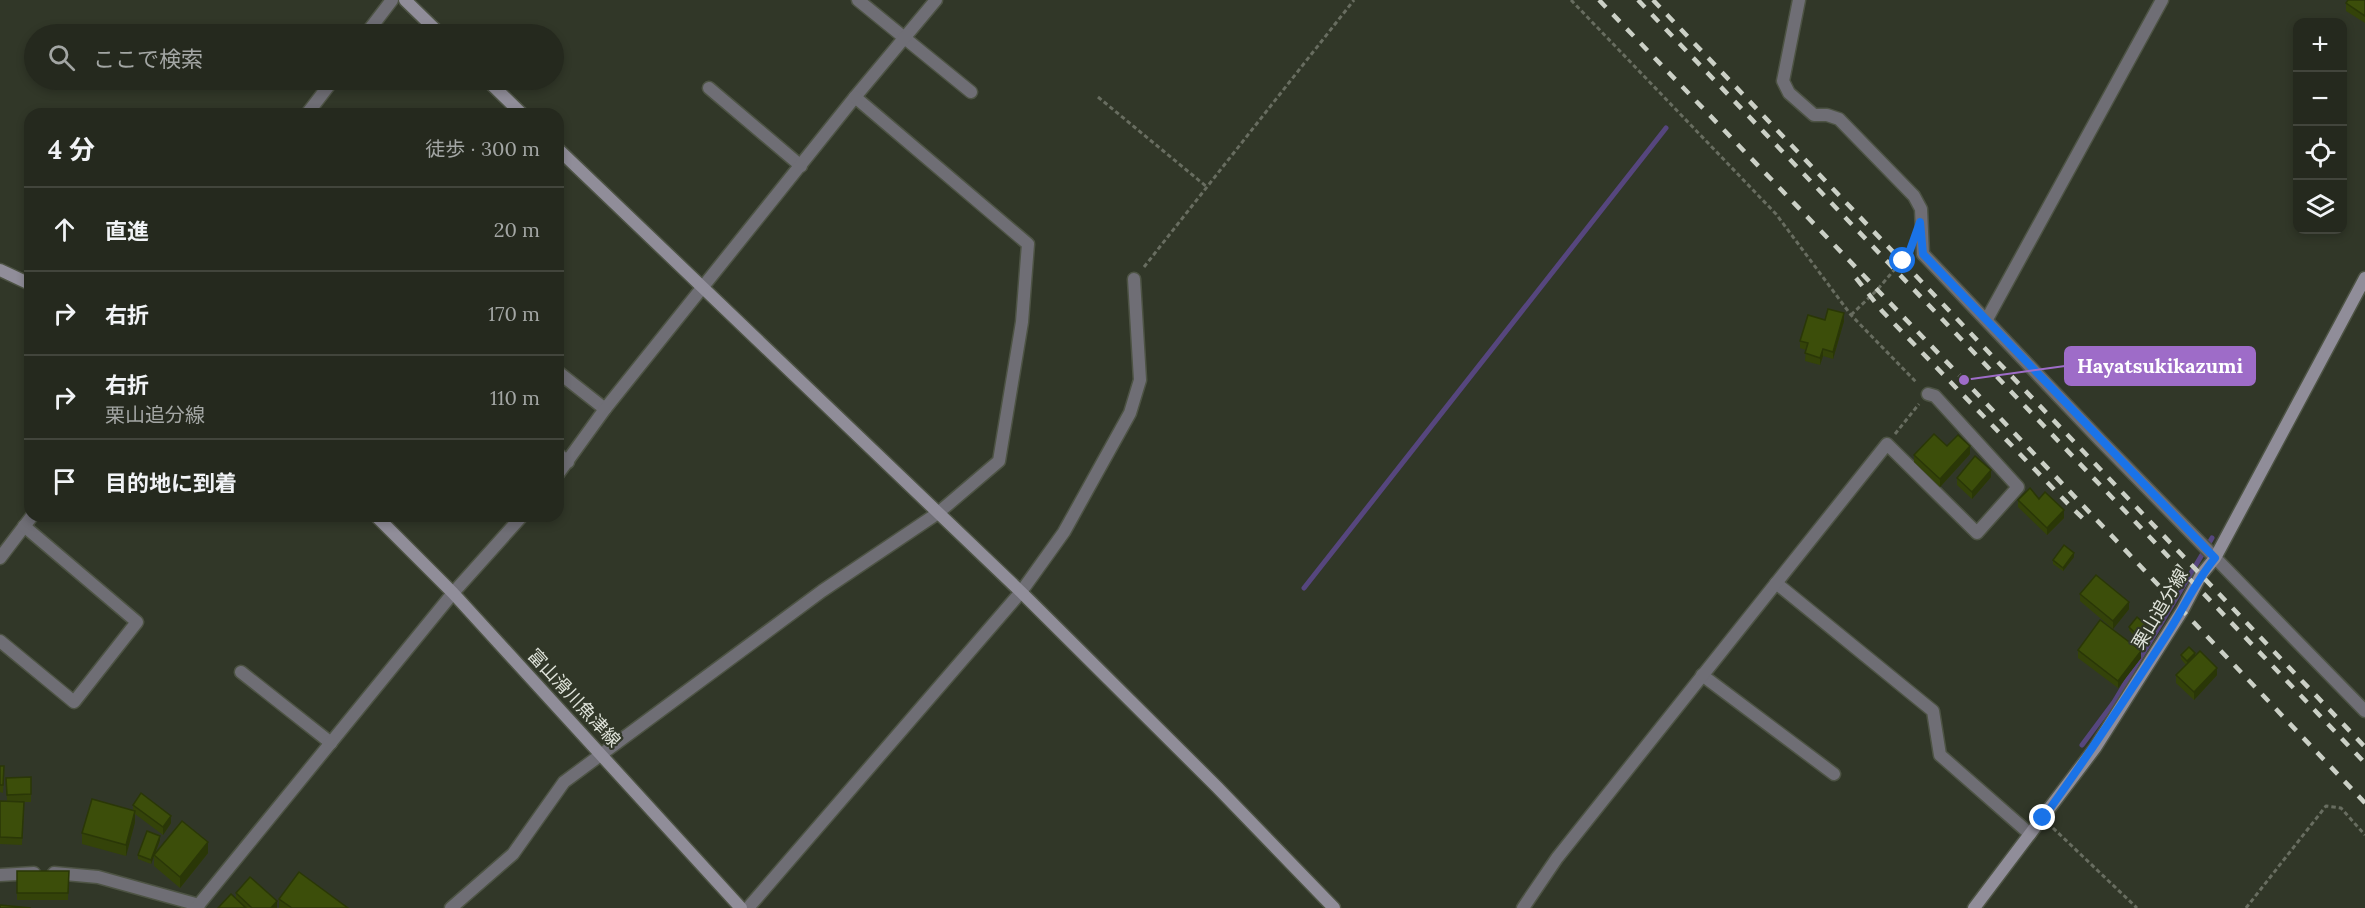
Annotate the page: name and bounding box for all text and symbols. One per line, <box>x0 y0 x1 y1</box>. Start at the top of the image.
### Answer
map controls <box>2293 18 2347 234</box>
button: + <box>2293 18 2347 72</box>
search box <box>24 24 564 90</box>
icon: search <box>45 41 78 74</box>
text: ここで検索 <box>93 45 203 73</box>
button: − <box>2293 72 2347 126</box>
button: locate <box>2293 126 2347 180</box>
text: 4 分 <box>48 133 95 166</box>
text: 徒歩 · 300 m <box>425 136 540 161</box>
button: layers <box>2293 180 2347 234</box>
icon: ahead <box>48 213 81 246</box>
text: 直進 <box>105 217 149 245</box>
text: 20 m <box>494 217 540 242</box>
route start <box>1889 247 1915 273</box>
icon: right <box>48 297 81 330</box>
text: 右折 <box>105 301 149 329</box>
text: 170 m <box>488 301 540 326</box>
callout: Hayatsukikazumi <box>2065 347 2255 385</box>
text: Hayatsukikazumi <box>2077 353 2243 378</box>
text: 右折 <box>105 371 149 399</box>
icon: right <box>48 381 81 414</box>
text: 110 m <box>490 385 540 410</box>
text: 栗山追分線 <box>105 402 205 427</box>
icon: arrive <box>48 465 81 498</box>
text: 目的地に到着 <box>105 469 237 497</box>
street label: 栗山追分線 <box>2127 564 2193 653</box>
street label: 富山滑川魚津線 <box>523 644 626 752</box>
route end <box>2029 804 2055 830</box>

